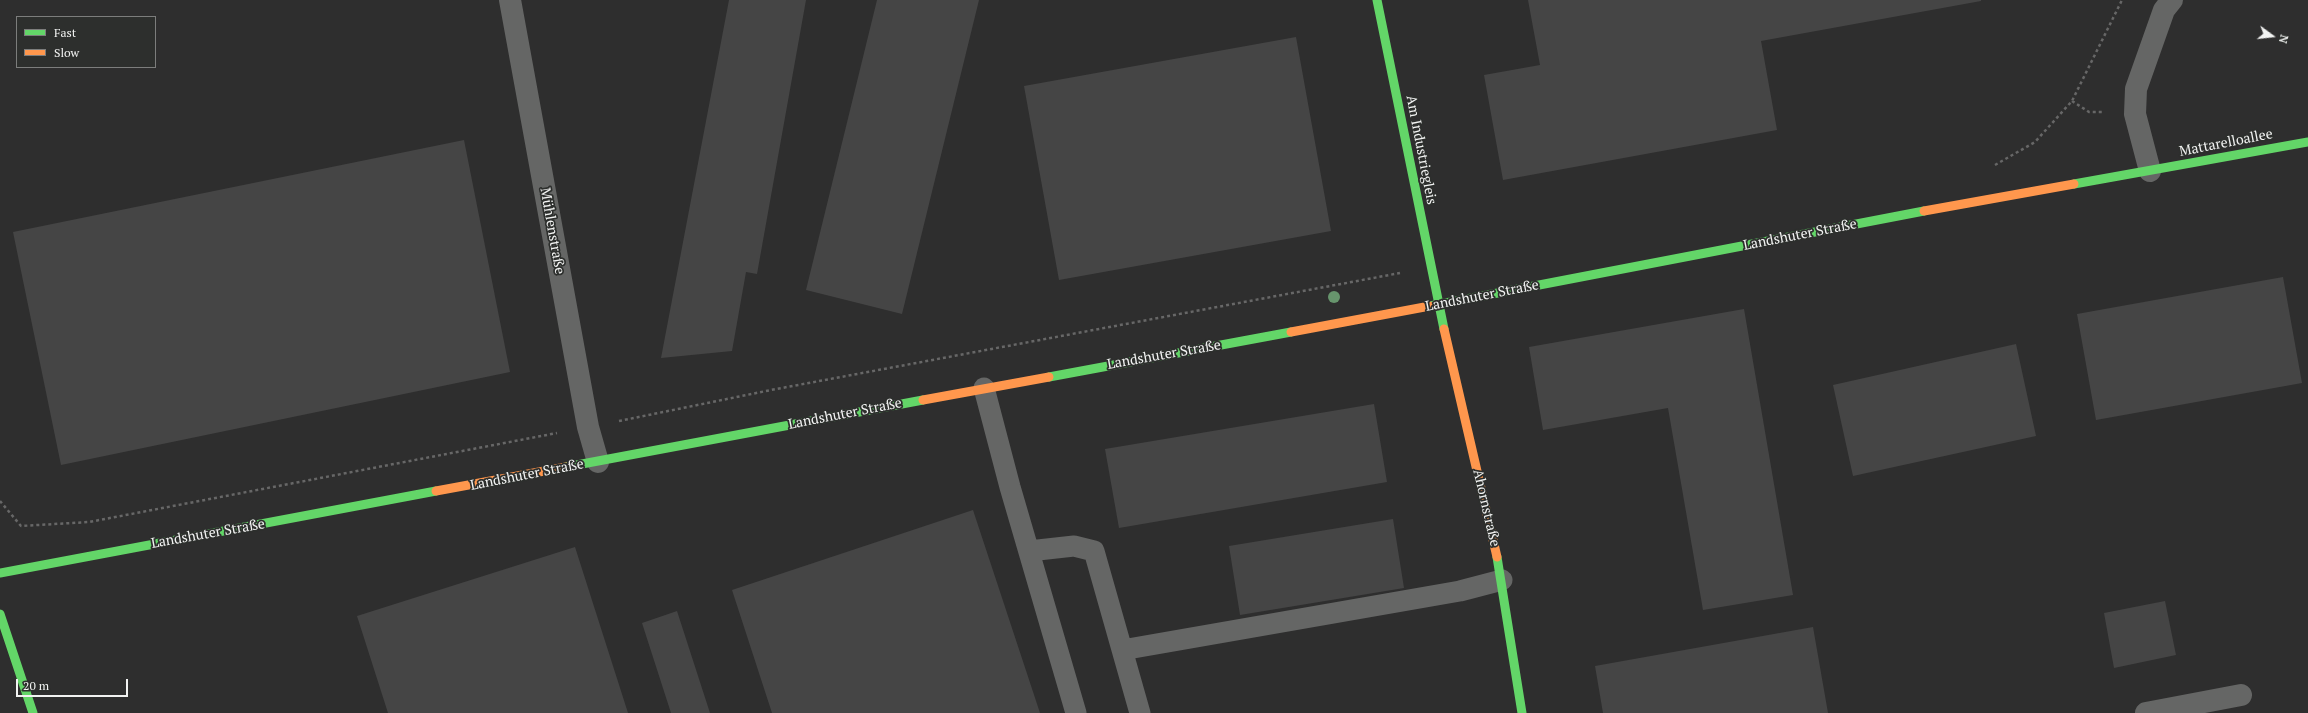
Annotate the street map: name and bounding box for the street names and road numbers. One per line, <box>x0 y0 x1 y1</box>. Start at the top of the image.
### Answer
street label: Am Industriegleis <box>1402 94 1440 206</box>
street label: Mattarelloallee <box>2178 126 2274 160</box>
street label: Mühlenstraße <box>536 186 568 276</box>
street label: Landshuter Straße <box>1742 216 1858 254</box>
street label: Landshuter Straße <box>1424 277 1540 315</box>
street label: Landshuter Straße <box>1106 337 1222 373</box>
street label: Landshuter Straße <box>787 395 903 433</box>
street label: Landshuter Straße <box>469 456 585 494</box>
street label: Ahornstraße <box>1469 468 1503 548</box>
street label: Landshuter Straße <box>150 516 266 552</box>

